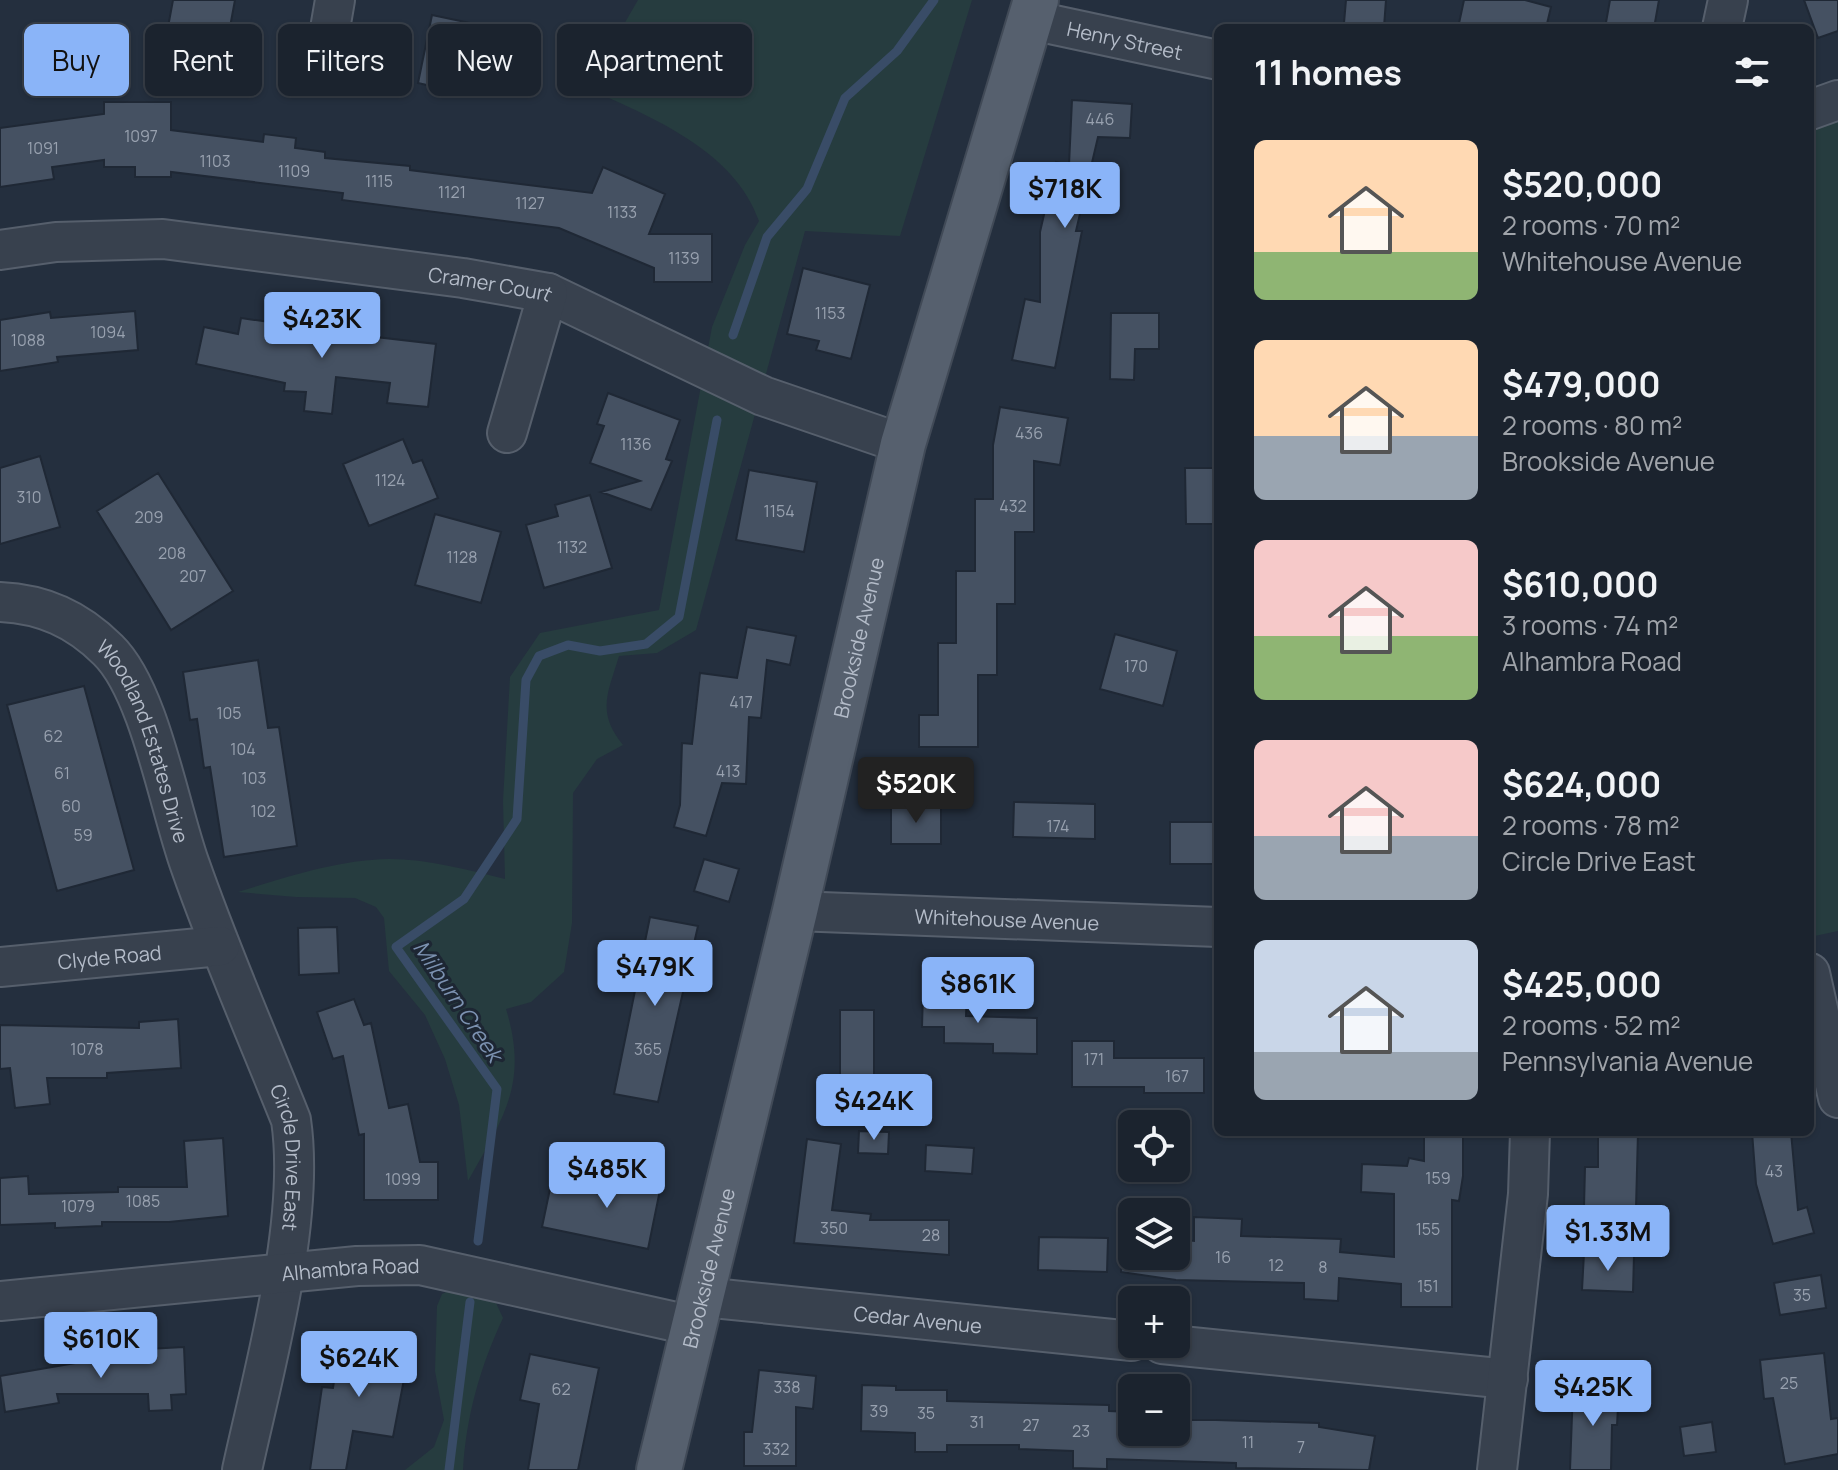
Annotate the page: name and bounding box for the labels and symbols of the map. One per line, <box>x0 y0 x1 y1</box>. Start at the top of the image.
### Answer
street label: Henry Street <box>1065 15 1185 66</box>
house number: 446 <box>1086 108 1114 130</box>
house number: 1097 <box>124 125 158 147</box>
house number: 1091 <box>27 137 59 159</box>
house number: 1103 <box>199 150 231 172</box>
house number: 1109 <box>278 160 310 182</box>
pin: $718K <box>1009 162 1121 230</box>
house number: 1115 <box>365 170 393 192</box>
house number: 1121 <box>438 181 466 203</box>
house number: 1127 <box>515 192 545 214</box>
house number: 1133 <box>607 201 637 223</box>
house number: 1139 <box>668 247 700 269</box>
street label: Cramer Court <box>427 260 558 307</box>
pin: $423K <box>266 292 378 360</box>
house number: 1153 <box>815 302 845 324</box>
house number: 1094 <box>90 321 126 343</box>
house number: 1088 <box>11 329 45 351</box>
house number: 436 <box>1015 422 1043 444</box>
house number: 1136 <box>620 433 652 455</box>
house number: 1124 <box>375 469 405 491</box>
house number: 310 <box>17 486 41 508</box>
house number: 432 <box>999 495 1027 517</box>
house number: 1154 <box>763 500 795 522</box>
house number: 209 <box>135 506 163 528</box>
house number: 1132 <box>557 536 587 558</box>
house number: 208 <box>158 542 186 564</box>
house number: 1128 <box>447 546 477 568</box>
street label: Brookside Avenue <box>827 555 890 720</box>
house number: 207 <box>180 565 206 587</box>
street label: Woodland Estates Drive <box>91 633 196 846</box>
house number: 170 <box>1124 655 1148 677</box>
house number: 417 <box>729 691 753 713</box>
house number: 105 <box>216 702 242 724</box>
house number: 62 <box>43 725 63 747</box>
house number: 104 <box>230 738 256 760</box>
pin: $520K <box>860 757 972 825</box>
house number: 413 <box>716 760 740 782</box>
house number: 61 <box>54 762 70 784</box>
house number: 103 <box>242 767 266 789</box>
house number: 60 <box>61 795 81 817</box>
house number: 102 <box>250 800 276 822</box>
house number: 174 <box>1046 815 1070 837</box>
house number: 59 <box>73 824 93 846</box>
street label: Whitehouse Avenue <box>914 902 1100 936</box>
water label: Milburn Creek <box>406 934 511 1070</box>
street label: Clyde Road <box>56 938 163 975</box>
pin: $479K <box>599 940 711 1008</box>
pin: $861K <box>922 957 1034 1025</box>
house number: 1078 <box>70 1038 104 1060</box>
house number: 365 <box>634 1038 662 1060</box>
house number: 171 <box>1084 1048 1104 1070</box>
house number: 167 <box>1165 1065 1189 1087</box>
pin: $424K <box>818 1074 930 1142</box>
street label: Circle Drive East <box>264 1080 308 1232</box>
pin: $485K <box>551 1142 663 1210</box>
house number: 43 <box>1765 1160 1783 1182</box>
house number: 159 <box>1425 1167 1451 1189</box>
house number: 1099 <box>385 1168 421 1190</box>
street label: Brookside Avenue <box>676 1185 741 1351</box>
house number: 1085 <box>126 1190 160 1212</box>
house number: 1079 <box>61 1195 95 1217</box>
pin: $1.33M <box>1543 1205 1673 1273</box>
house number: 350 <box>820 1217 848 1239</box>
house number: 155 <box>1416 1218 1440 1240</box>
house number: 28 <box>922 1224 940 1246</box>
house number: 16 <box>1215 1246 1231 1268</box>
street label: Alhambra Road <box>280 1252 420 1287</box>
house number: 12 <box>1268 1254 1284 1276</box>
house number: 8 <box>1318 1256 1328 1278</box>
house number: 151 <box>1417 1275 1439 1297</box>
house number: 35 <box>1793 1284 1811 1306</box>
street label: Cedar Avenue <box>852 1299 983 1339</box>
pin: $610K <box>45 1312 157 1380</box>
pin: $624K <box>303 1331 415 1399</box>
pin: $425K <box>1537 1360 1649 1428</box>
house number: 25 <box>1780 1372 1798 1394</box>
house number: 338 <box>774 1376 800 1398</box>
house number: 62 <box>551 1378 571 1400</box>
house number: 39 <box>870 1400 888 1422</box>
house number: 35 <box>917 1402 935 1424</box>
house number: 31 <box>969 1411 985 1433</box>
house number: 27 <box>1022 1414 1040 1436</box>
house number: 23 <box>1072 1420 1090 1442</box>
house number: 11 <box>1242 1431 1254 1453</box>
house number: 7 <box>1297 1436 1305 1458</box>
house number: 332 <box>763 1438 789 1460</box>

